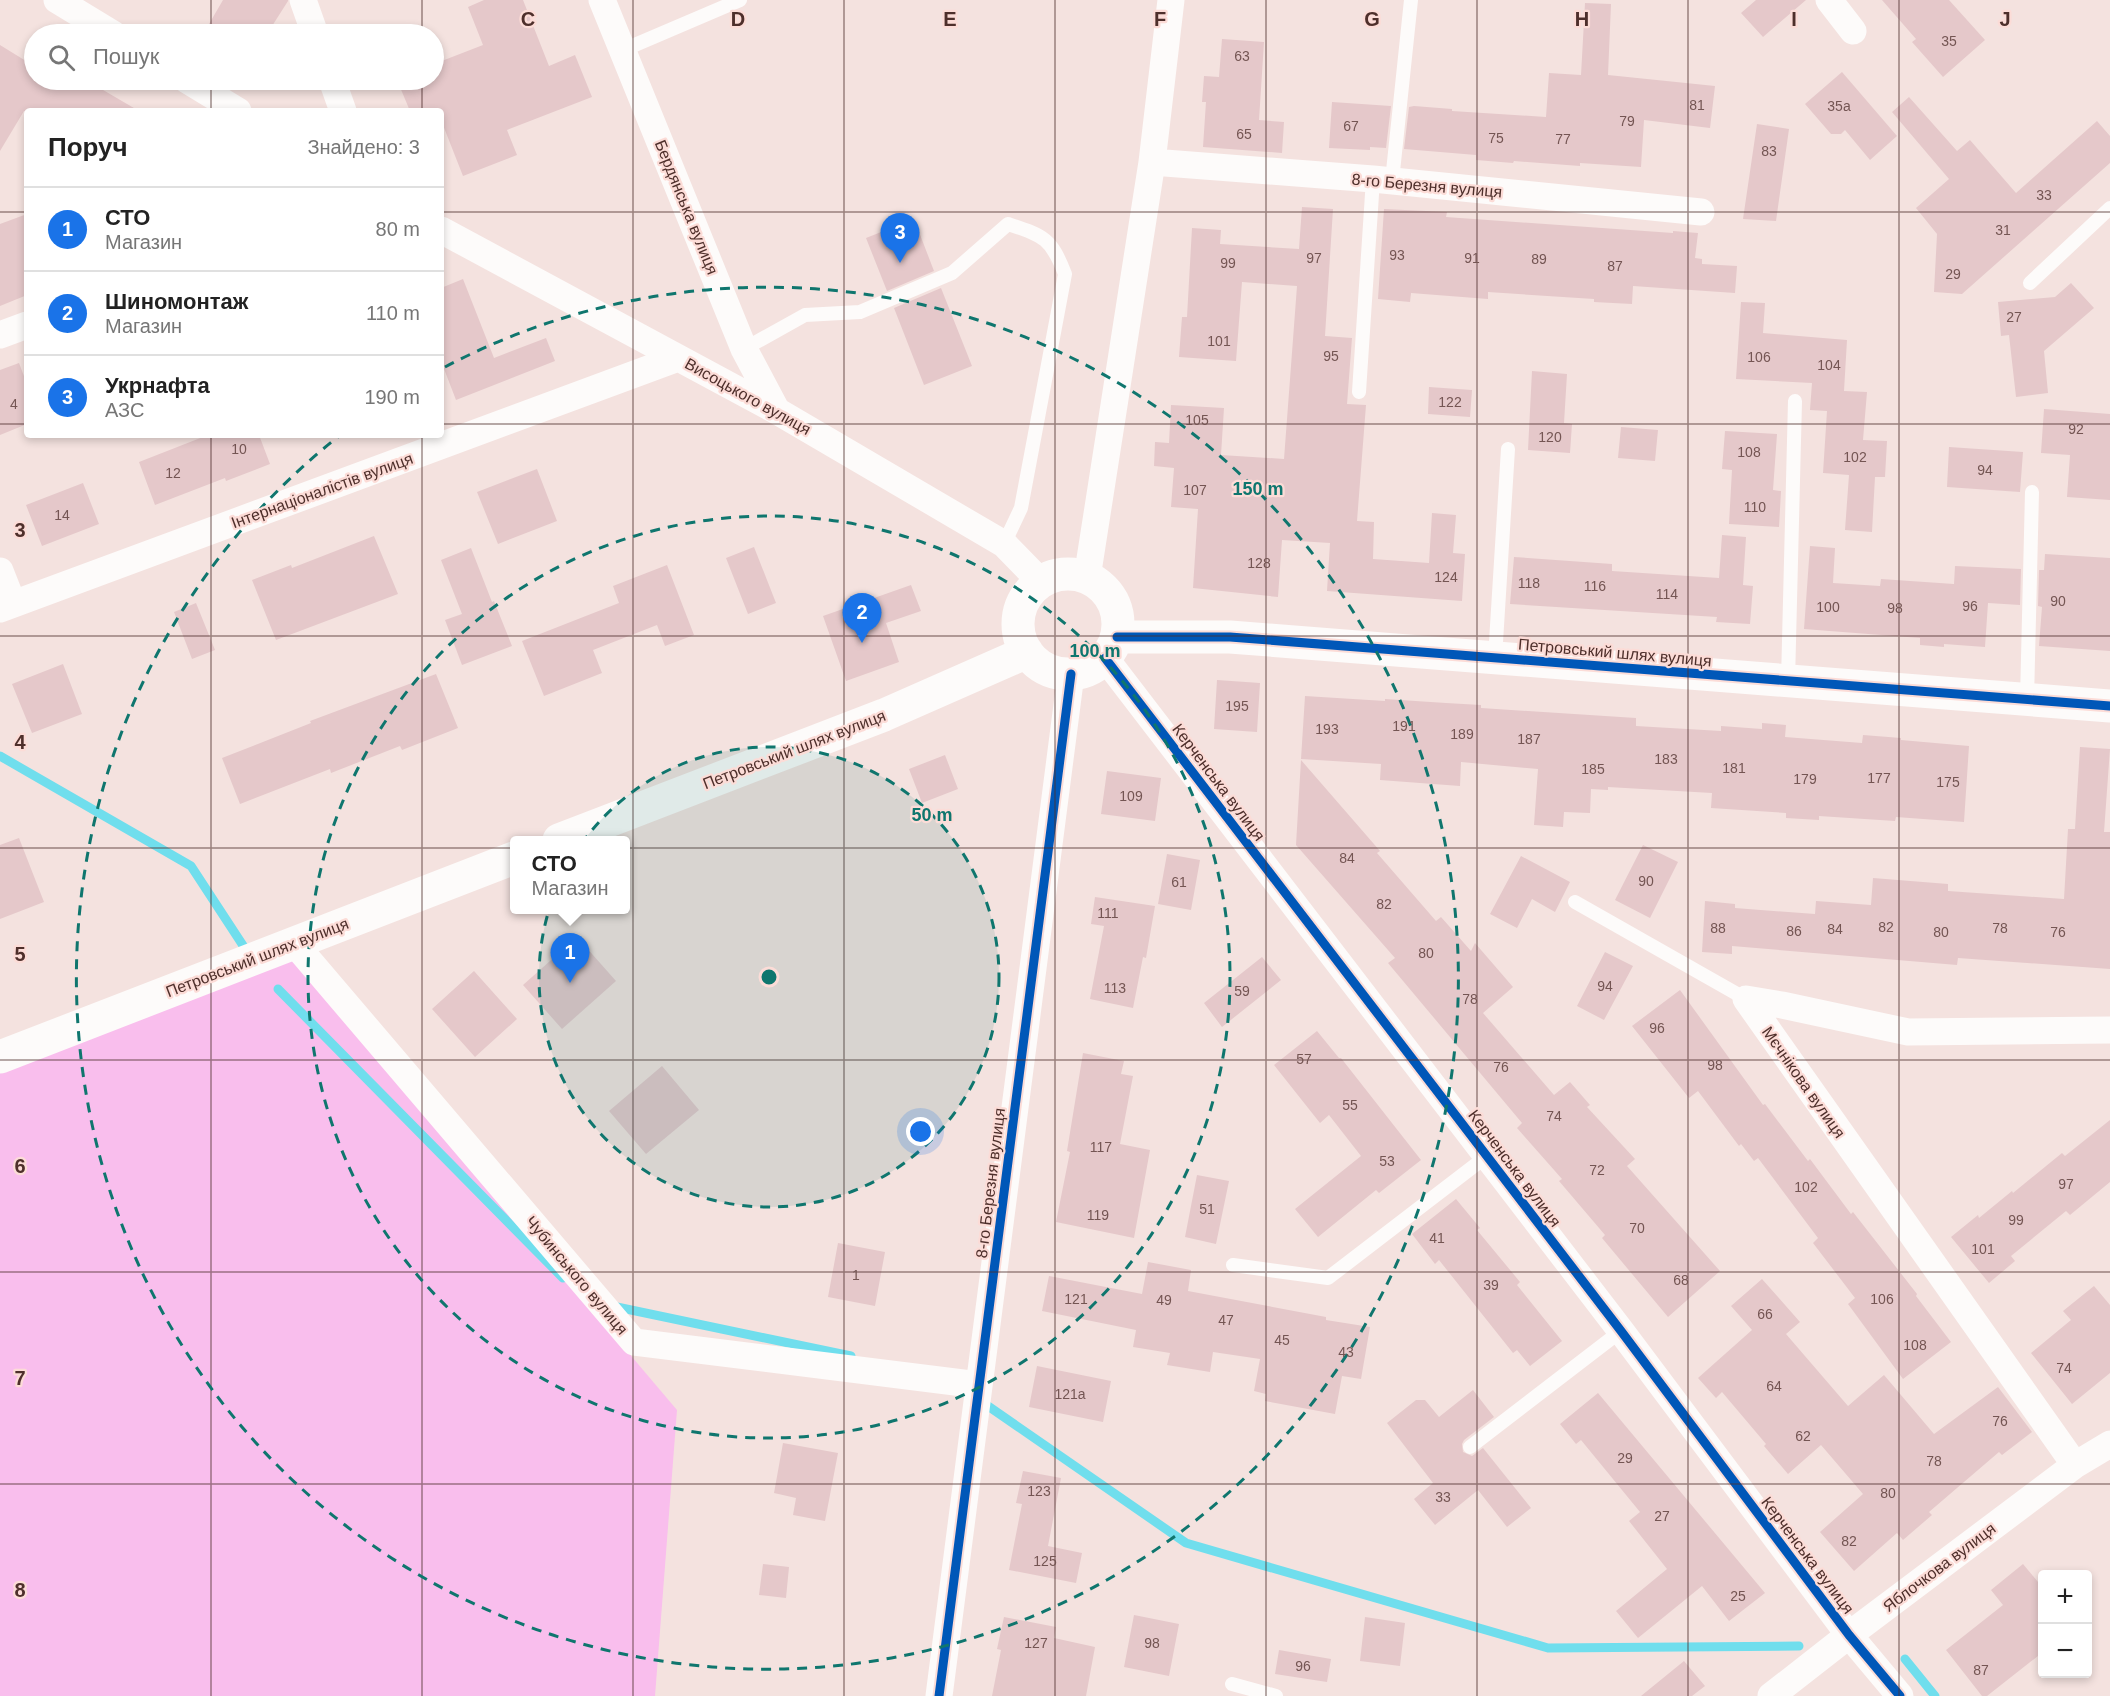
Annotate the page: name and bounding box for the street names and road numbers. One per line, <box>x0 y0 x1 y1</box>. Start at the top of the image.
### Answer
street label: Бердянська вулиця <box>652 137 721 277</box>
street label: 8-го Березня вулиця <box>1351 170 1503 201</box>
street label: Висоцького вулиця <box>682 355 814 438</box>
street label: Інтернаціоналістів вулиця <box>229 450 415 531</box>
street label: Петровський шлях вулиця <box>1518 636 1712 669</box>
street label: Петровський шлях вулиця <box>701 707 888 792</box>
street label: Керченська вулиця <box>1169 721 1268 844</box>
street label: Петровський шлях вулиця <box>164 915 351 1000</box>
street label: Мєчнікова вулиця <box>1759 1023 1848 1141</box>
street label: 8-го Березня вулиця <box>973 1107 1008 1259</box>
street label: Керченська вулиця <box>1465 1107 1564 1230</box>
street label: Чубинського вулиця <box>522 1213 631 1338</box>
street label: Керченська вулиця <box>1758 1494 1857 1617</box>
street label: Яблочкова вулиця <box>1880 1520 1999 1615</box>

